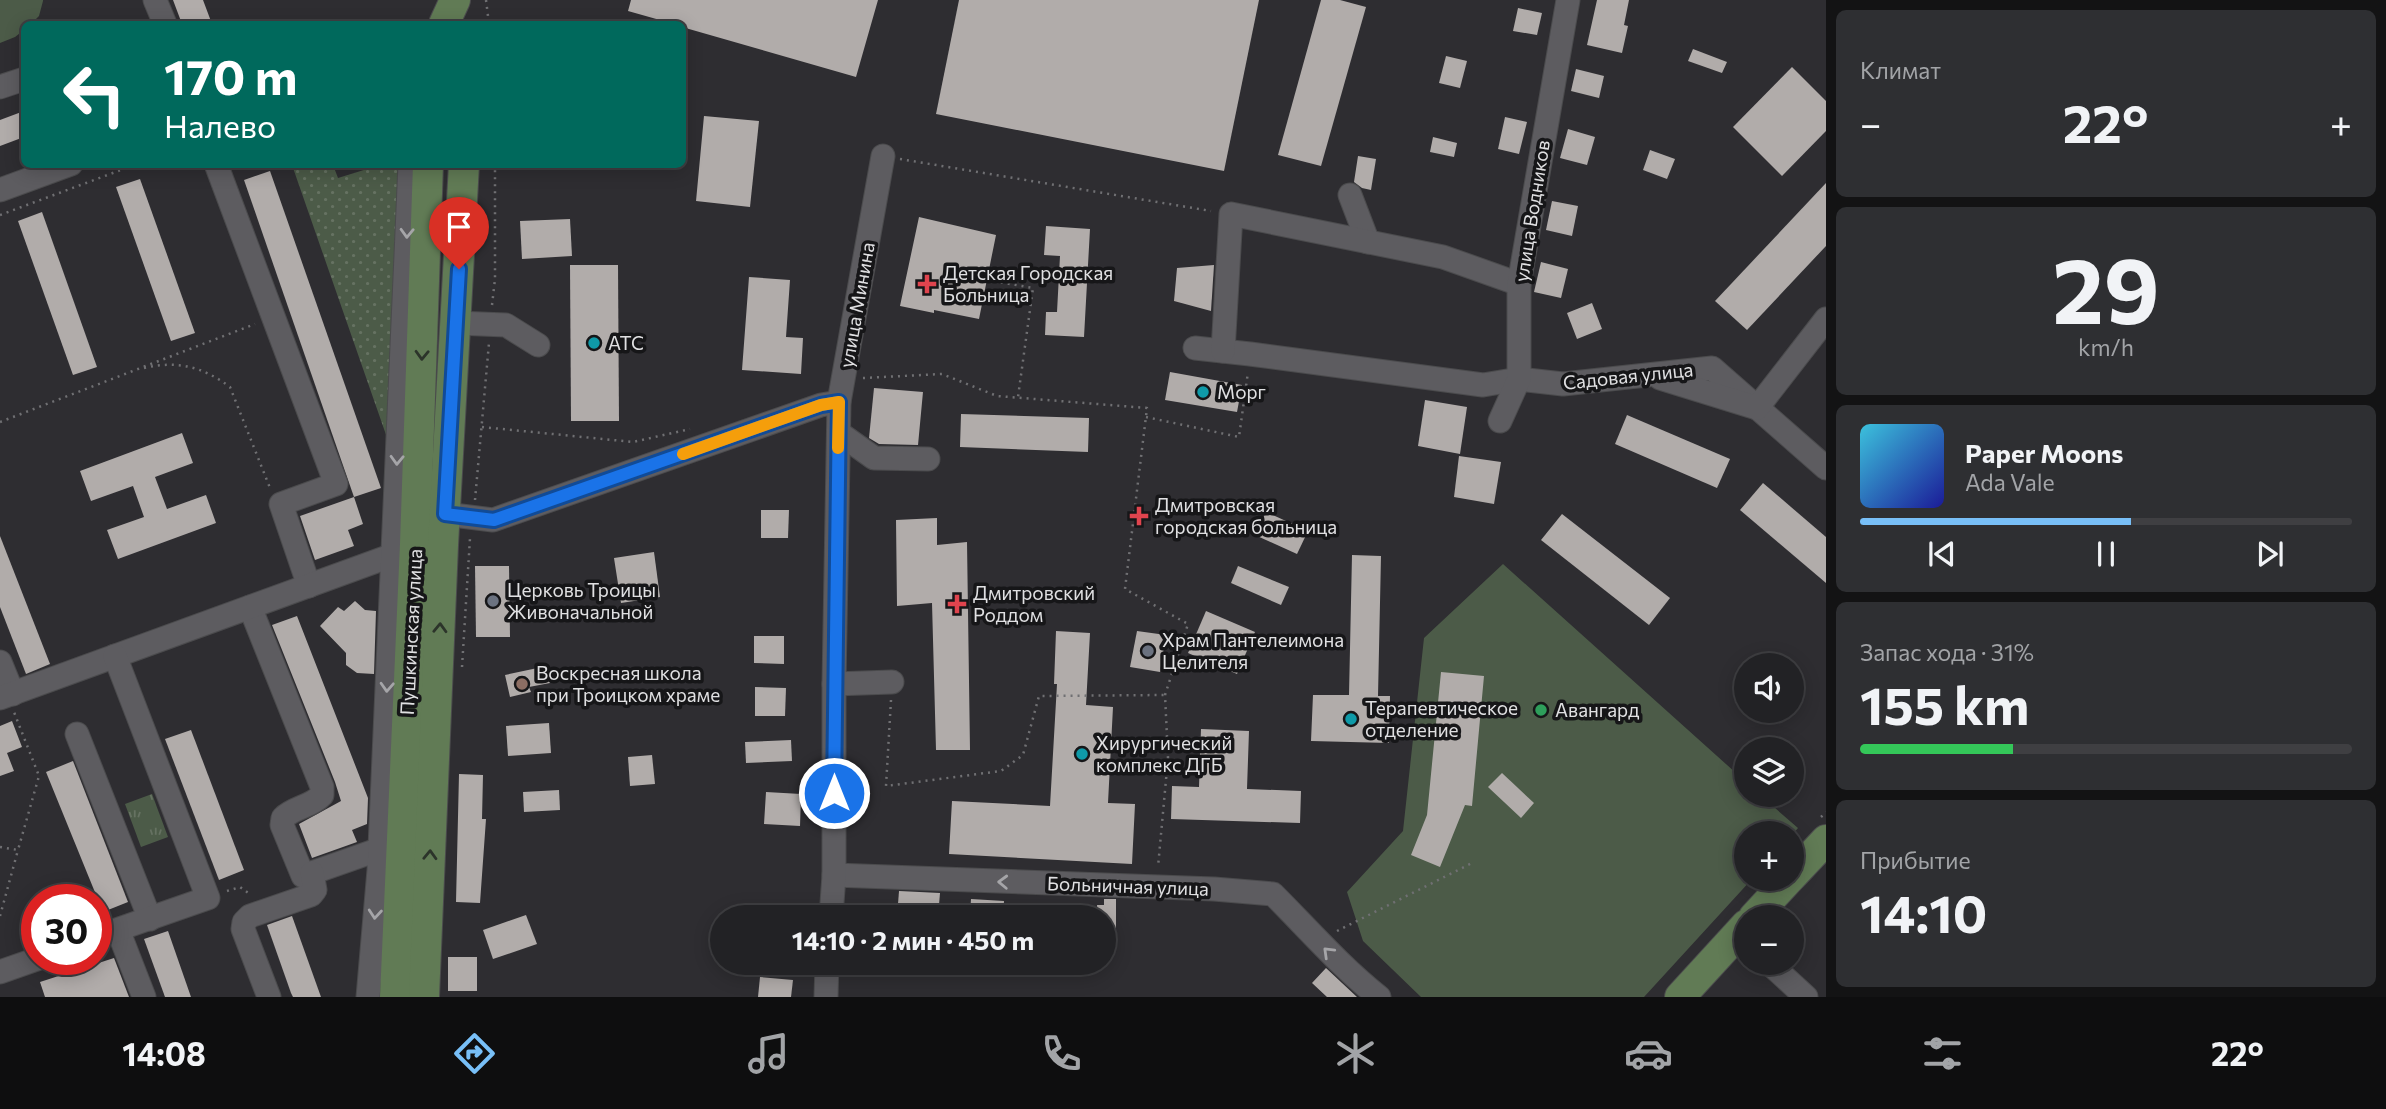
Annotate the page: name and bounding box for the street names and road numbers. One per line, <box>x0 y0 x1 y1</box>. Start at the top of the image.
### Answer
street label: улица Водников <box>1509 138 1554 283</box>
street label: улица Минина <box>834 240 879 369</box>
street label: Садовая улица <box>1562 357 1694 394</box>
street label: Пушкинская улица <box>395 548 426 716</box>
street label: Больничная улица <box>1047 871 1209 900</box>

